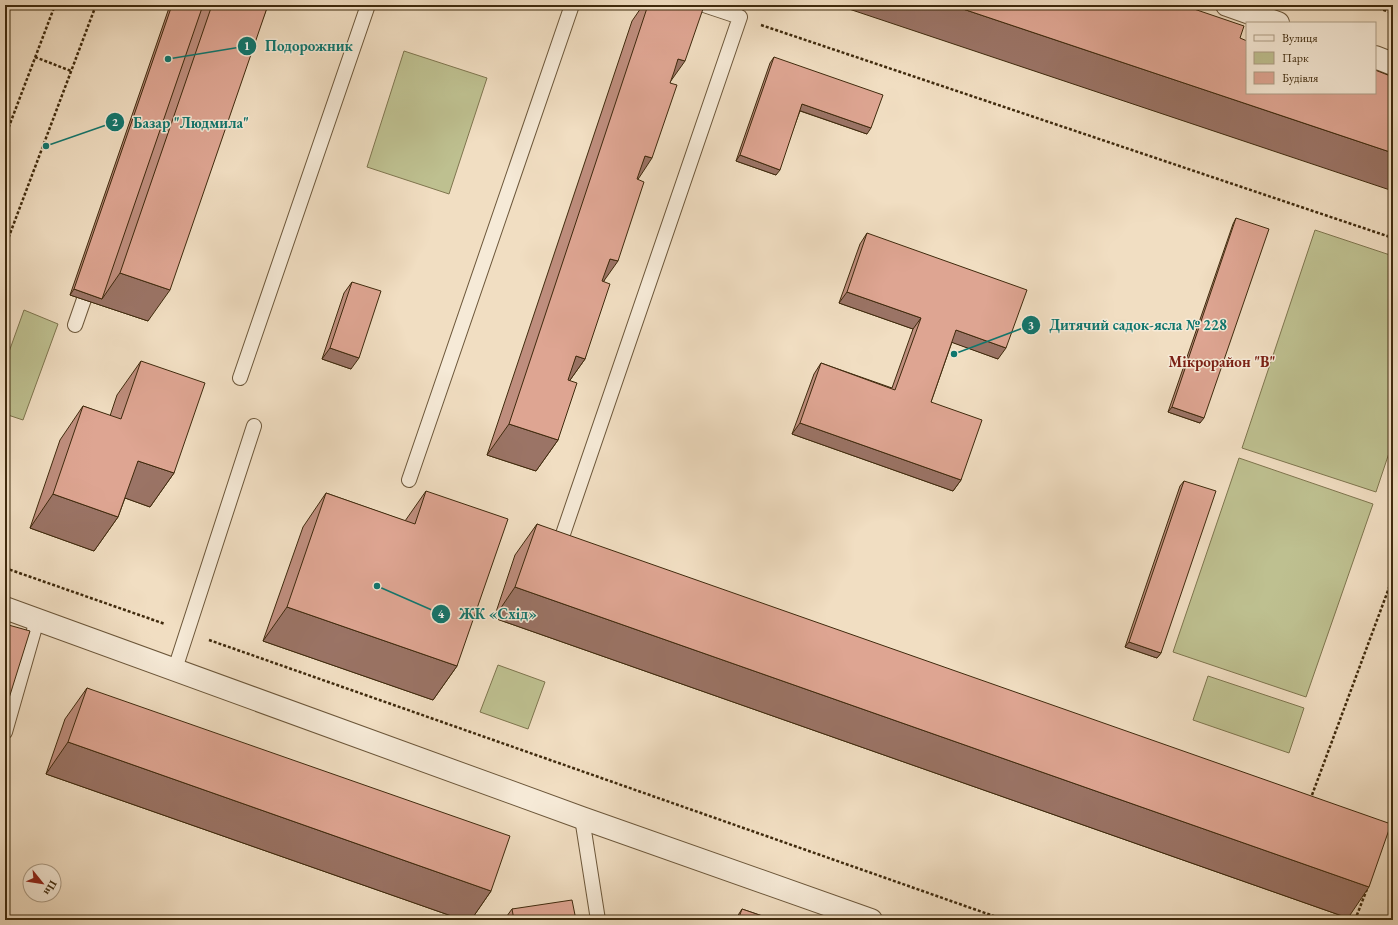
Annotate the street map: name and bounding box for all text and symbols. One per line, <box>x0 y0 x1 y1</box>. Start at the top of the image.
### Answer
legend <box>1246 22 1376 94</box>
text: Вулиця <box>1282 30 1318 46</box>
callout: Подорожник <box>237 33 361 60</box>
text: Подорожник <box>265 36 354 55</box>
text: 1 <box>244 38 250 54</box>
text: Парк <box>1282 50 1309 66</box>
text: Будівля <box>1282 70 1319 86</box>
callout: Базар "Людмила" <box>105 109 257 136</box>
text: Базар "Людмила" <box>133 113 249 132</box>
text: 2 <box>112 114 119 130</box>
callout: Дитячий садок-ясла № 228 <box>1021 312 1235 339</box>
text: Дитячий садок-ясла № 228 <box>1049 315 1227 334</box>
text: 3 <box>1028 317 1034 333</box>
district label: Мікрорайон "В" <box>1169 352 1276 371</box>
callout: ЖК «Схід» <box>431 600 545 627</box>
text: ЖК «Схід» <box>458 604 537 623</box>
text: 4 <box>438 606 445 622</box>
north arrow <box>22 863 62 903</box>
text: Пн <box>41 878 60 899</box>

